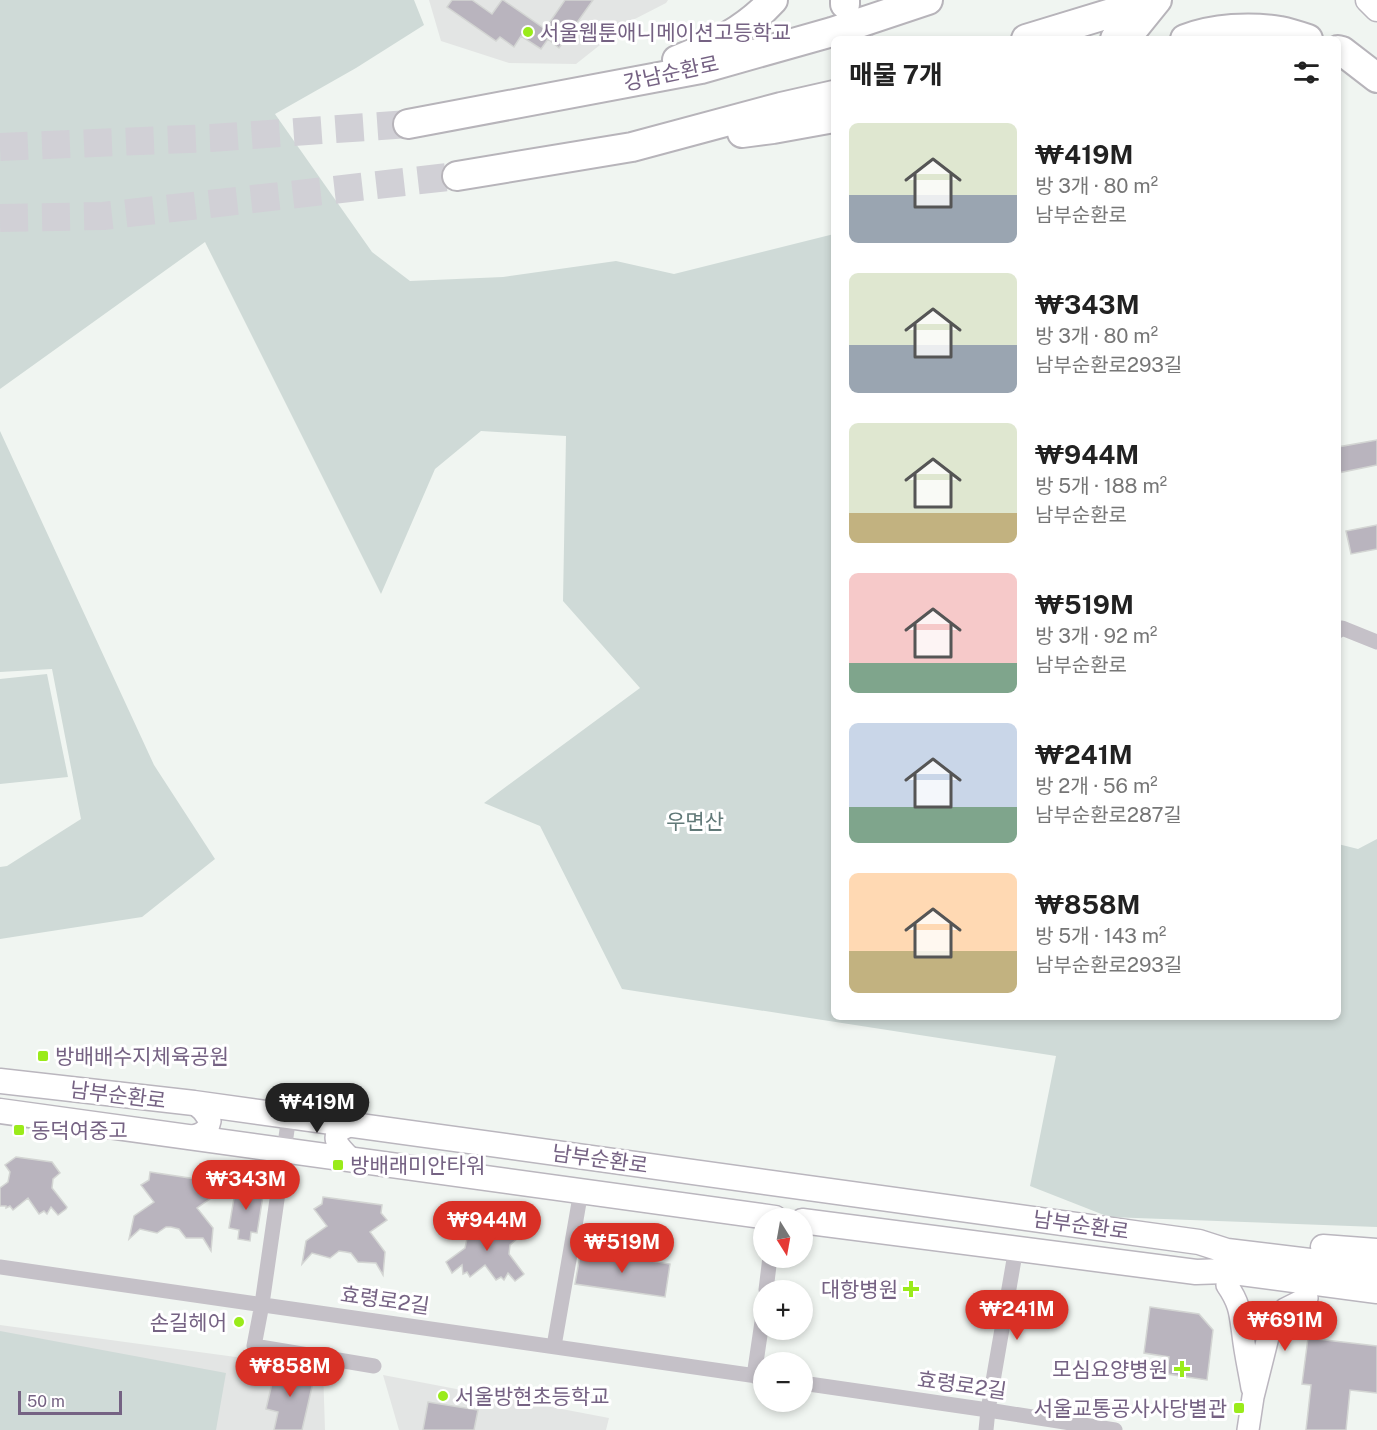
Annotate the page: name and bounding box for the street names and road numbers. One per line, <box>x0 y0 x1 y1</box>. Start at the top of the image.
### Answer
street label: 강남순환로 <box>621 51 721 95</box>
street label: 남부순환로 <box>69 1077 167 1113</box>
street label: 남부순환로 <box>550 1140 650 1178</box>
street label: 남부순환로 <box>1031 1206 1131 1244</box>
street label: 효령로2길 <box>339 1281 431 1319</box>
street label: 효령로2길 <box>916 1366 1008 1404</box>

